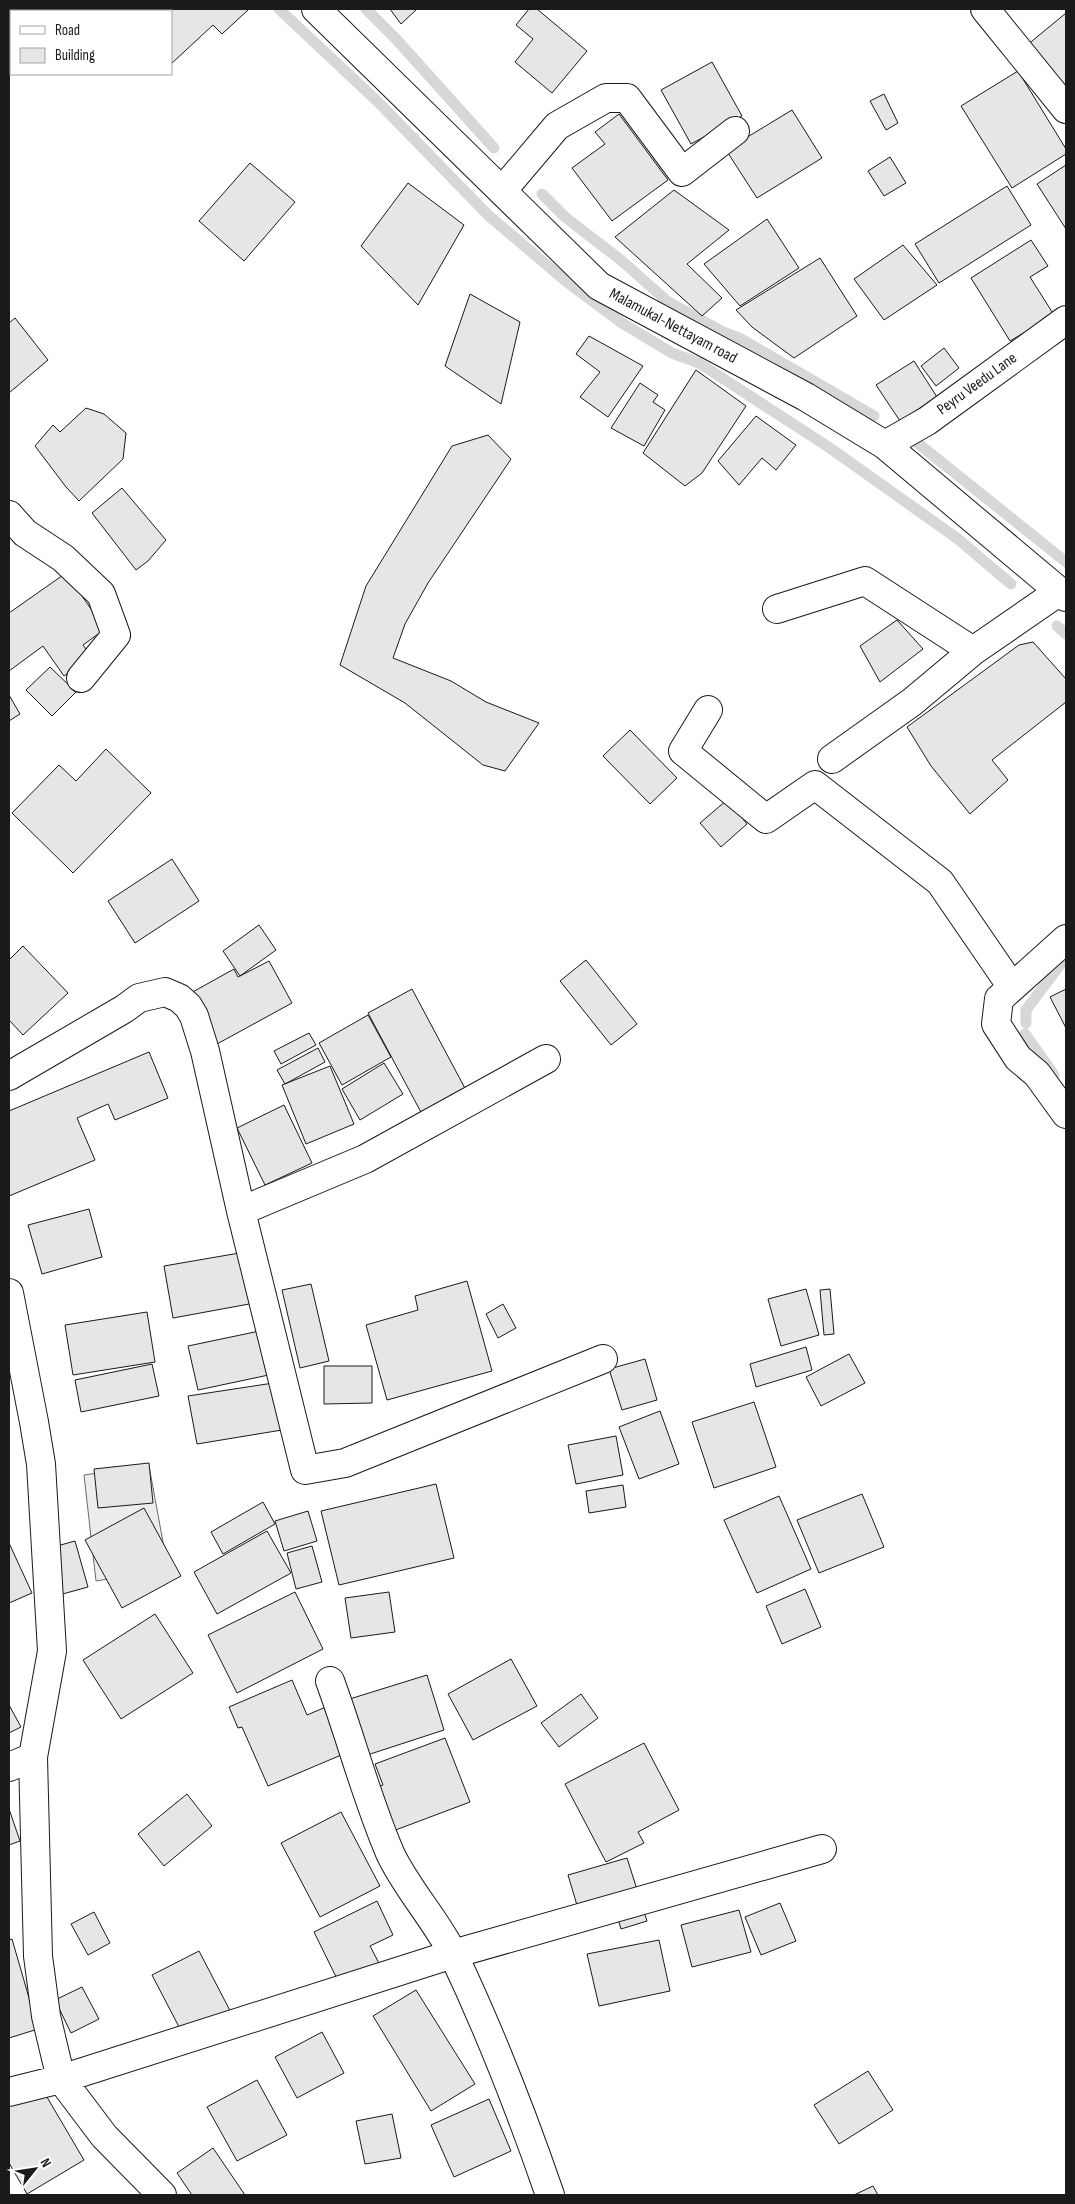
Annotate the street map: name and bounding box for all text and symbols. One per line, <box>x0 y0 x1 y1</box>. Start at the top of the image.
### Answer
legend <box>10 10 172 75</box>
text: Road <box>55 21 80 40</box>
text: Building <box>55 46 95 65</box>
street label: Malamukal-Nettayam road <box>606 284 740 368</box>
street label: Peyru Veedu Lane <box>933 349 1021 419</box>
north arrow <box>10 2144 60 2194</box>
text: N <box>37 2155 55 2170</box>

